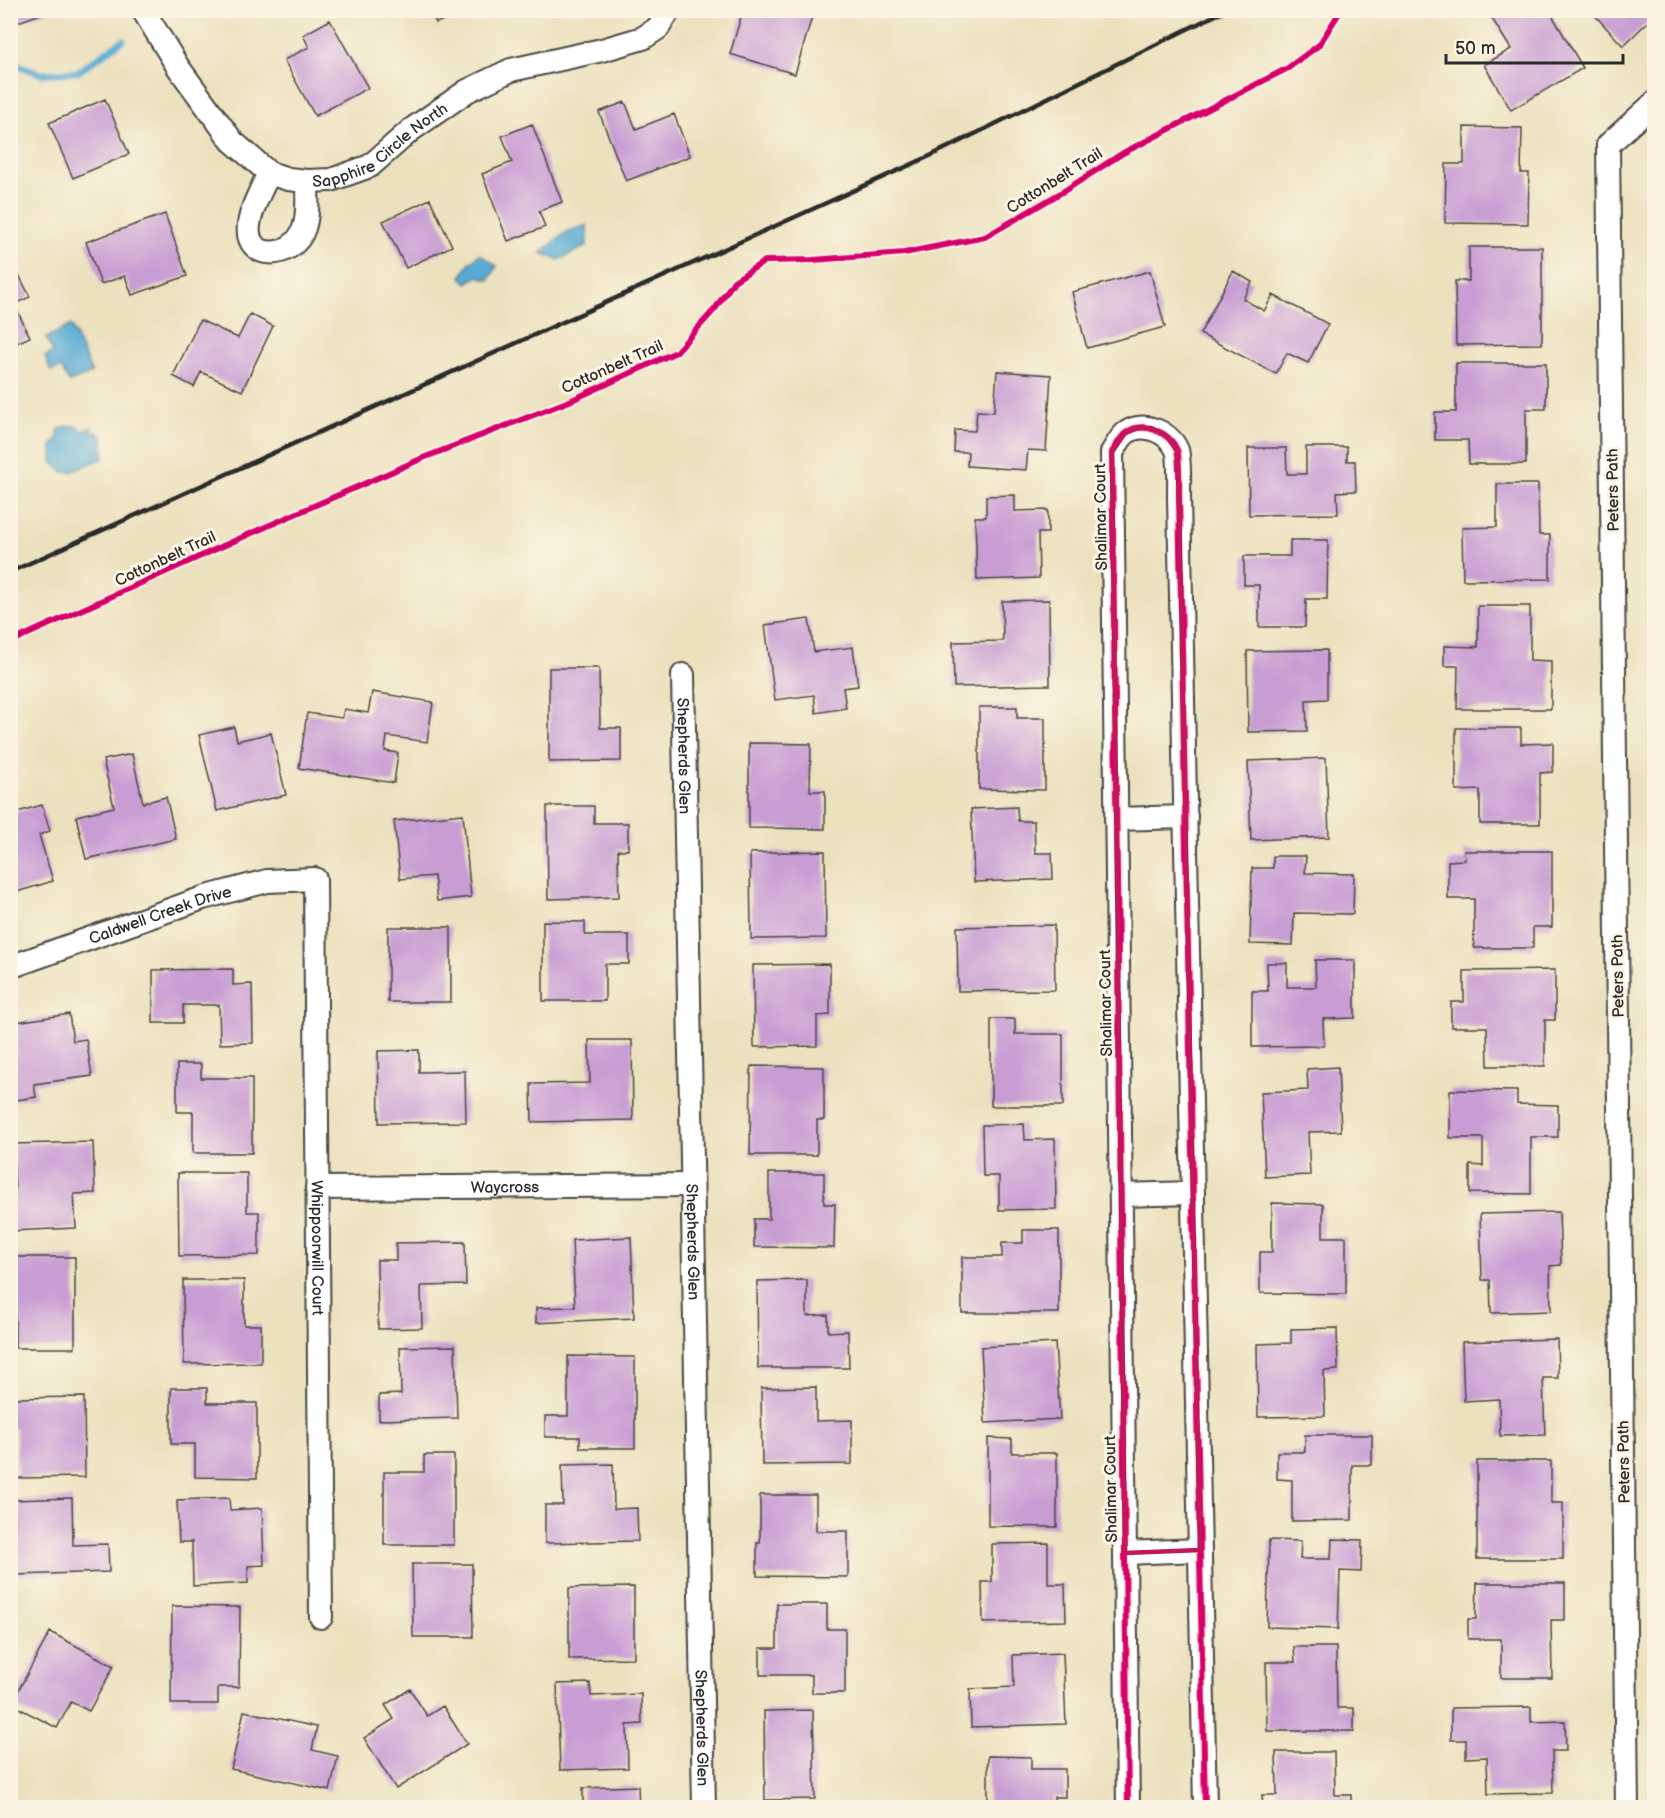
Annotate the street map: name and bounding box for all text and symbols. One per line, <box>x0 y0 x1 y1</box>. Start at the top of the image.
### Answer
scale bar <box>1446 27 1623 65</box>
text: 50 m <box>1455 38 1496 59</box>
street label: Sapphire Circle North <box>312 99 452 192</box>
street label: Cottonbelt Trail <box>1003 144 1106 218</box>
street label: Cottonbelt Trail <box>559 336 666 398</box>
street label: Peters Path <box>1603 448 1624 532</box>
street label: Shalimar Court <box>1091 463 1112 571</box>
street label: Cottonbelt Trail <box>112 528 219 591</box>
street label: Shepherds Glen <box>672 698 694 814</box>
street label: Caldwell Creek Drive <box>87 883 234 949</box>
street label: Peters Path <box>1608 934 1629 1018</box>
street label: Shalimar Court <box>1096 949 1117 1057</box>
street label: Waycross <box>471 1178 539 1198</box>
street label: Whippoorwill Court <box>306 1180 327 1316</box>
street label: Shepherds Glen <box>681 1183 703 1300</box>
street label: Peters Path <box>1614 1420 1635 1504</box>
street label: Shalimar Court <box>1101 1435 1122 1543</box>
street label: Shepherds Glen <box>690 1669 712 1786</box>

